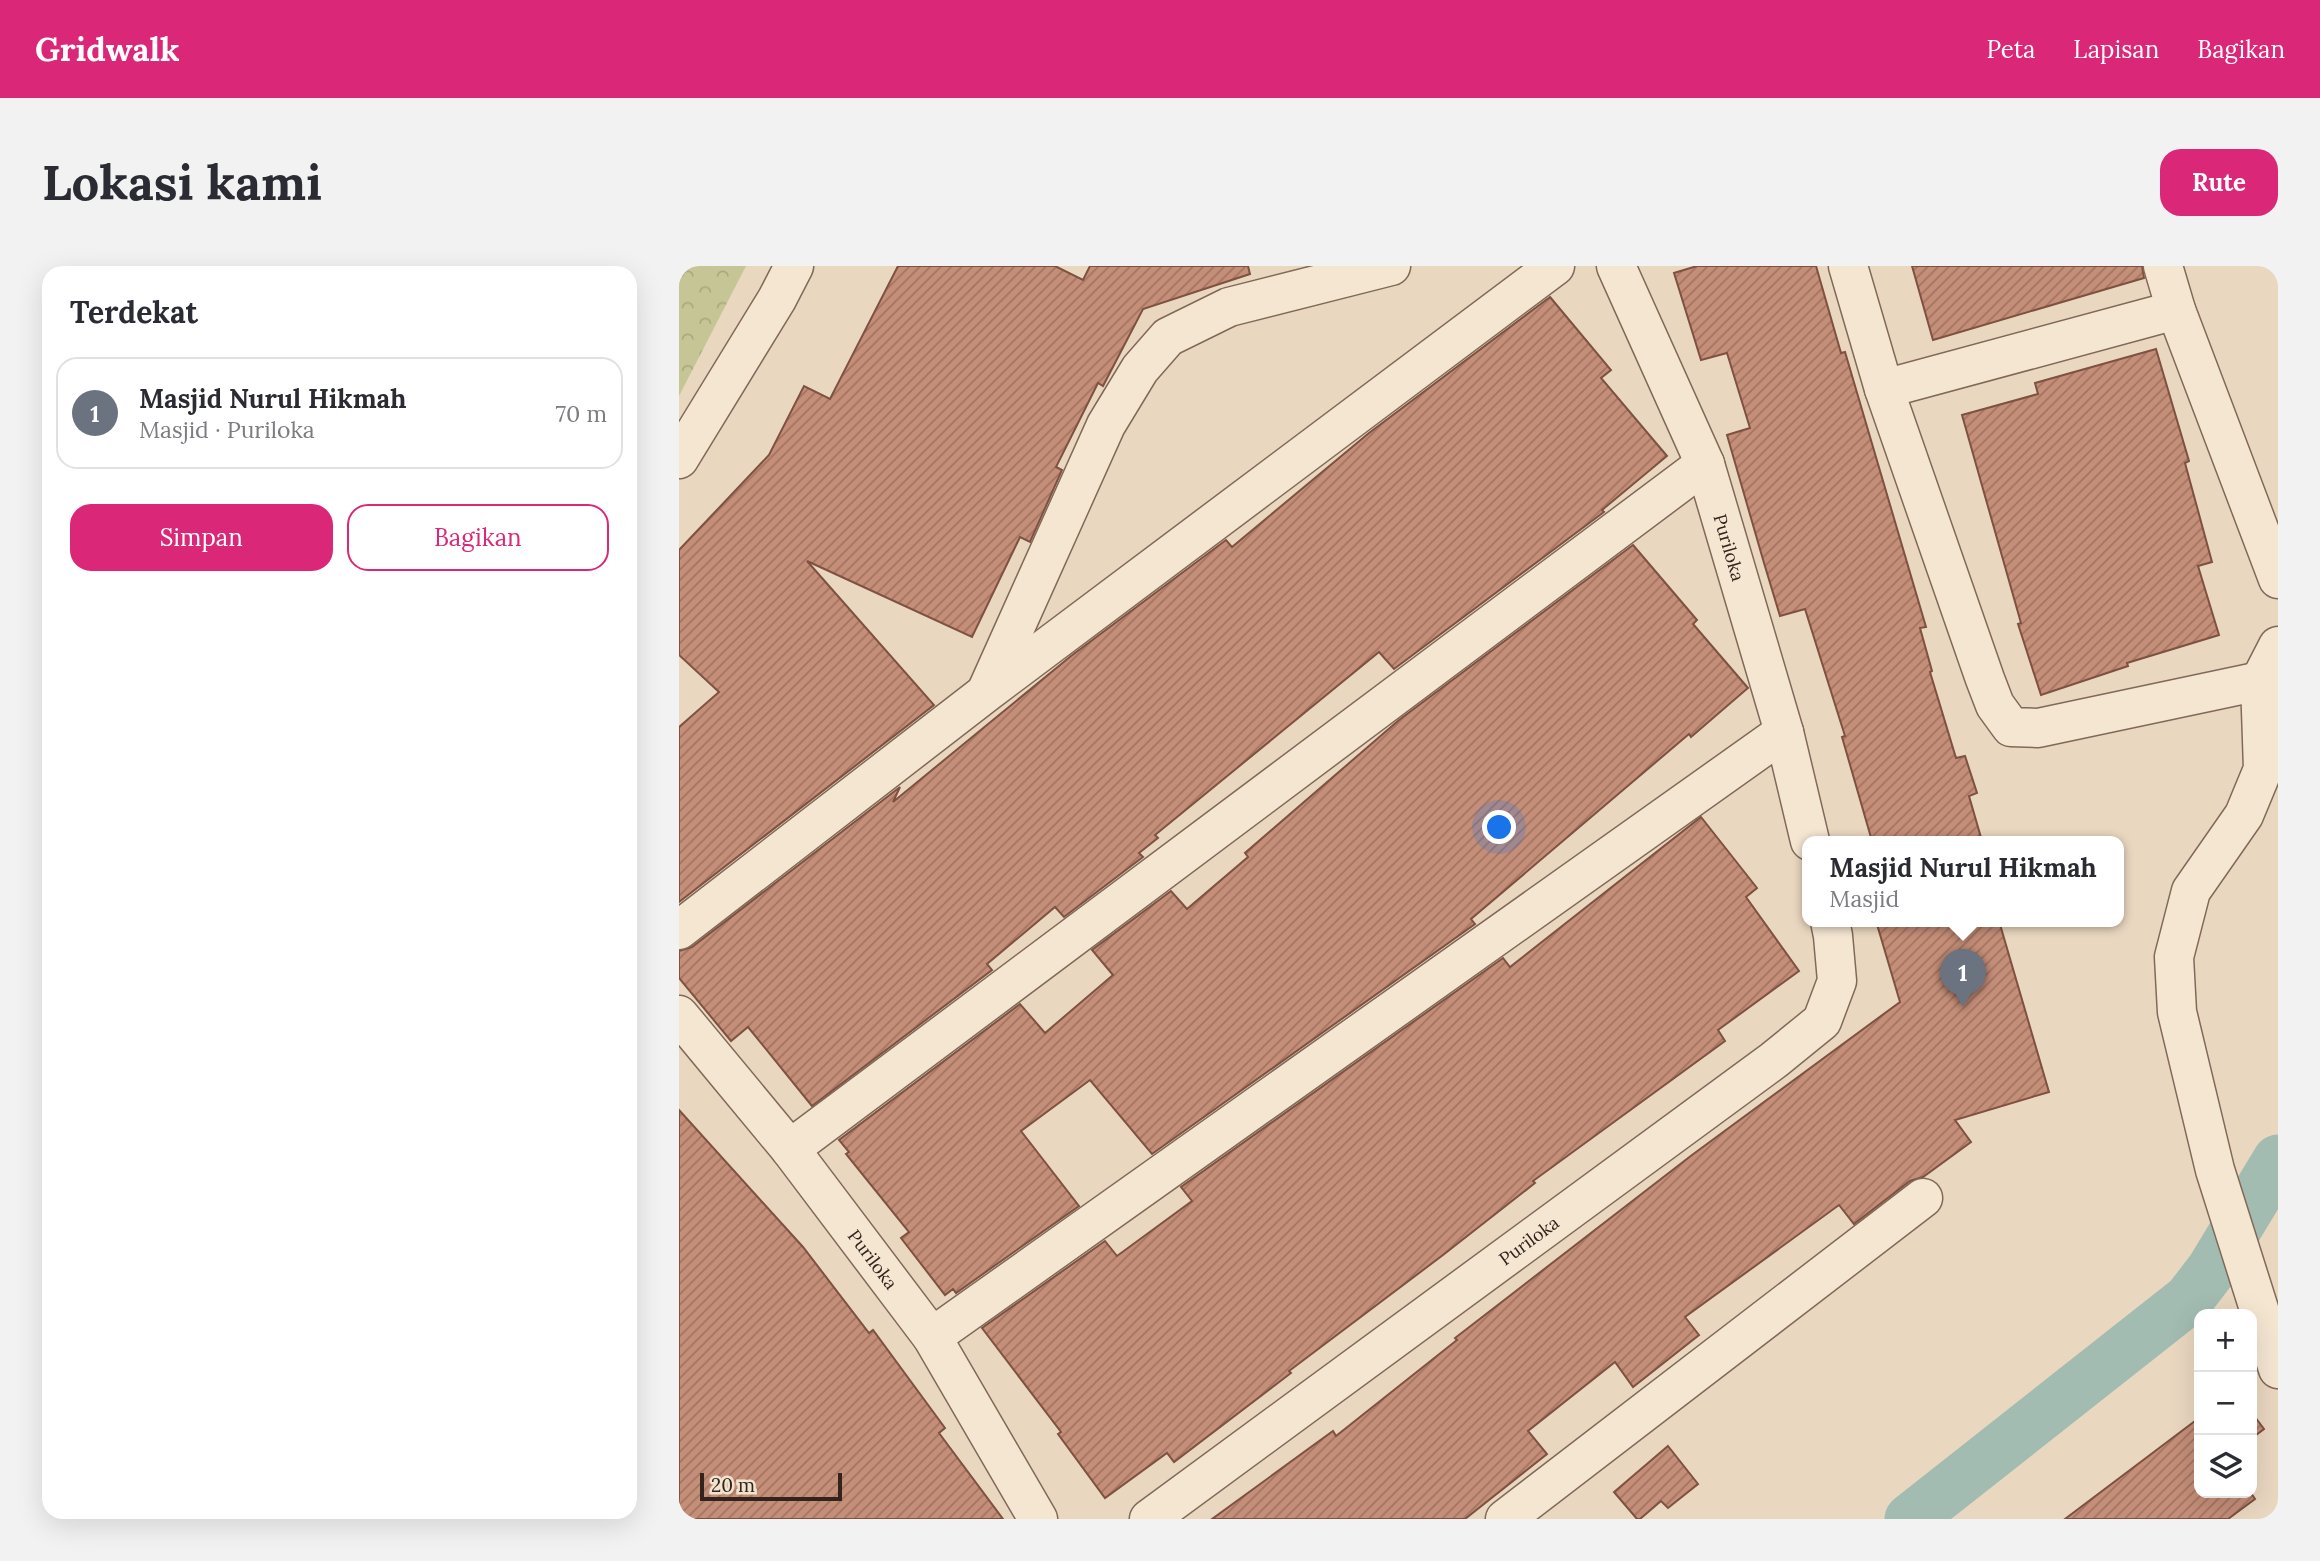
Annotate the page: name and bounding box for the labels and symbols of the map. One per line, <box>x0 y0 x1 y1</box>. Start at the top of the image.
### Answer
street label: Puriloka <box>1709 511 1750 584</box>
your location <box>1482 810 1516 844</box>
pin: 1 <box>1940 949 1986 1007</box>
street label: Puriloka <box>1494 1211 1563 1270</box>
street label: Puriloka <box>843 1225 903 1294</box>
scale bar <box>700 1470 842 1502</box>

